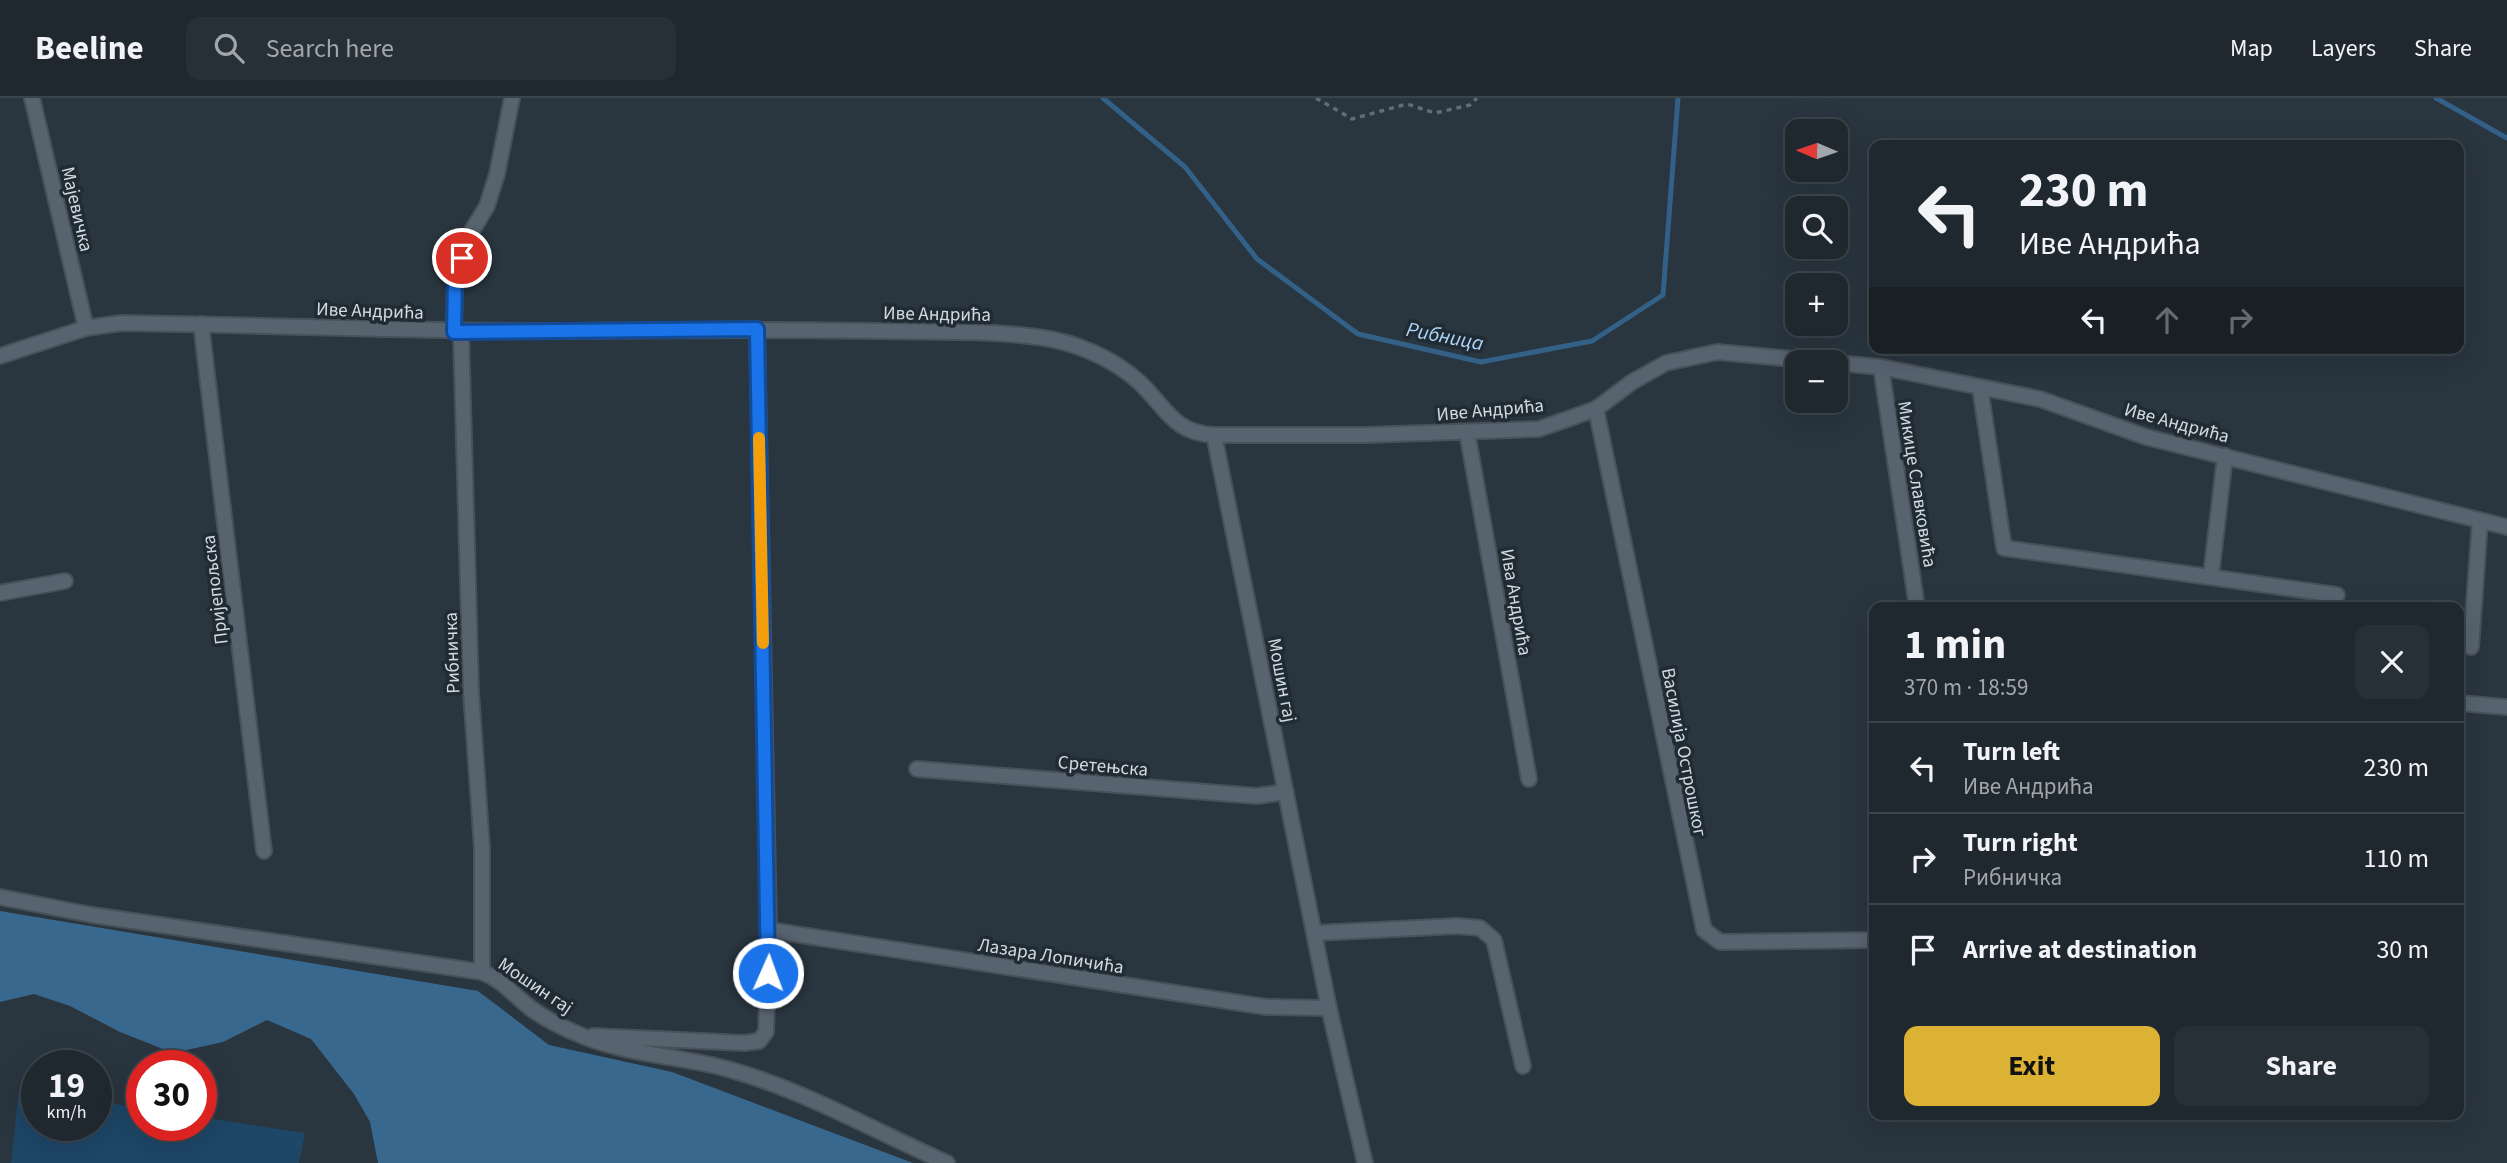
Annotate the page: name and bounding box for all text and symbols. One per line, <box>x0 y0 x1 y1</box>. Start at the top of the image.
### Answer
search box <box>186 17 676 80</box>
text: Beeline <box>35 25 144 72</box>
icon: search <box>210 29 248 67</box>
text: Search here <box>266 30 394 67</box>
text: Map <box>2230 31 2273 66</box>
text: Layers <box>2311 31 2376 66</box>
text: Share <box>2414 31 2472 66</box>
north arrow <box>1785 119 1848 182</box>
map controls <box>1785 119 1848 413</box>
text: 230 m <box>2019 156 2148 226</box>
street label: Мајевичка <box>54 164 99 254</box>
icon: left <box>1904 168 1995 259</box>
button: search <box>1785 196 1848 259</box>
text: Иве Андрића <box>2019 221 2201 267</box>
pin <box>432 228 492 288</box>
icon: arrive <box>443 239 481 277</box>
button: + <box>1785 273 1848 336</box>
street label: Иве Андрића <box>316 296 424 327</box>
street label: Иве Андрића <box>883 300 991 329</box>
icon: left <box>2075 301 2113 339</box>
icon: ahead <box>2148 301 2186 339</box>
icon: right <box>2221 301 2259 339</box>
water label: Рибница <box>1404 314 1486 358</box>
button: − <box>1785 350 1848 413</box>
street label: Иве Андрића <box>1435 392 1545 429</box>
street label: Иве Андрића <box>2121 396 2232 450</box>
street label: Микице Славковића <box>1890 399 1943 569</box>
street label: Пријепољска <box>195 534 236 646</box>
street label: Ива Андрића <box>1493 547 1538 658</box>
street label: Рибничка <box>438 612 467 694</box>
text: 1 min <box>1904 615 2006 675</box>
button: close <box>2355 625 2429 699</box>
street label: Мошин гај <box>1260 636 1303 725</box>
street label: Василија Острошког <box>1654 666 1713 839</box>
text: 370 m · 18:59 <box>1904 671 2028 704</box>
text: Turn left <box>1963 733 2060 770</box>
street label: Сретењска <box>1057 749 1149 784</box>
icon: left <box>1904 749 1942 787</box>
text: 230 m <box>2363 749 2429 786</box>
text: Иве Андрића <box>1963 770 2093 803</box>
text: Turn right <box>1963 824 2078 861</box>
icon: right <box>1904 840 1942 878</box>
text: 110 m <box>2363 840 2429 877</box>
text: Рибничка <box>1963 861 2062 894</box>
icon: arrive <box>1904 931 1942 969</box>
text: Arrive at destination <box>1963 931 2197 968</box>
text: 30 m <box>2376 931 2429 968</box>
street label: Лазара Лопичића <box>976 932 1126 981</box>
position arrow <box>731 936 805 1010</box>
street label: Мошин гај <box>492 951 578 1021</box>
button: Exit <box>1904 1026 2160 1106</box>
button: Share <box>2174 1026 2429 1106</box>
speed limit sign: 30 <box>126 1050 217 1141</box>
text: 19 <box>48 1061 85 1111</box>
text: km/h <box>47 1100 86 1125</box>

